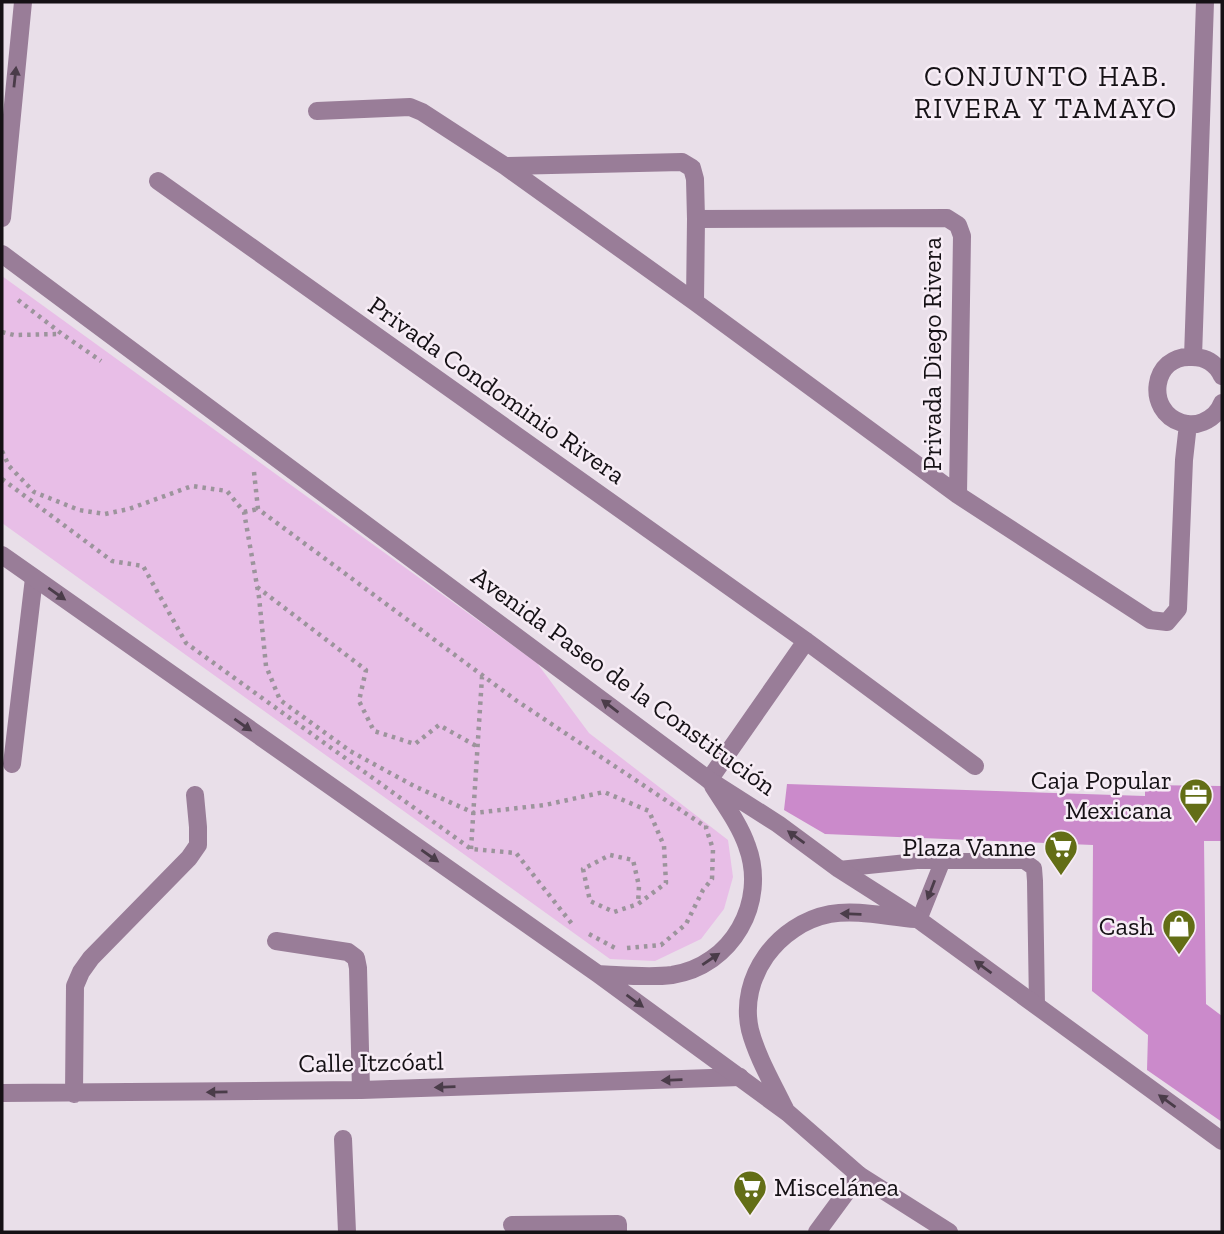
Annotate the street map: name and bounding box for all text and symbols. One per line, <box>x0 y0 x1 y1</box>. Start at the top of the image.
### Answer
district label: CONJUNTO HAB. RIVERA Y TAMAYO <box>914 60 1178 125</box>
one-way arrow <box>10 66 21 88</box>
street label: Privada Diego Rivera <box>916 237 948 471</box>
street label: Privada Condominio Rivera <box>362 289 632 491</box>
street label: Avenida Paseo de la Constitución <box>465 560 783 802</box>
one-way arrow <box>48 587 66 601</box>
one-way arrow <box>602 699 620 714</box>
one-way arrow <box>234 718 253 731</box>
place label: Caja Popular Mexicana <box>1031 764 1172 826</box>
office icon: Caja Popular Mexicana <box>1177 776 1215 825</box>
supermarket icon: Plaza Vanne <box>1042 828 1080 877</box>
one-way arrow <box>787 831 805 845</box>
place label: Plaza Vanne <box>902 831 1036 863</box>
one-way arrow <box>421 849 439 863</box>
one-way arrow <box>925 880 936 901</box>
shop icon: Cash <box>1160 907 1198 956</box>
one-way arrow <box>840 908 862 919</box>
place label: Cash <box>1099 910 1154 942</box>
one-way arrow <box>701 952 721 965</box>
one-way arrow <box>974 960 992 974</box>
one-way arrow <box>626 994 644 1009</box>
street label: Calle Itzcóatl <box>298 1045 444 1079</box>
one-way arrow <box>661 1074 683 1085</box>
one-way arrow <box>434 1081 456 1092</box>
one-way arrow <box>206 1086 228 1097</box>
one-way arrow <box>1158 1094 1176 1108</box>
supermarket icon: Miscelánea <box>731 1168 769 1217</box>
place label: Miscelánea <box>774 1171 899 1203</box>

